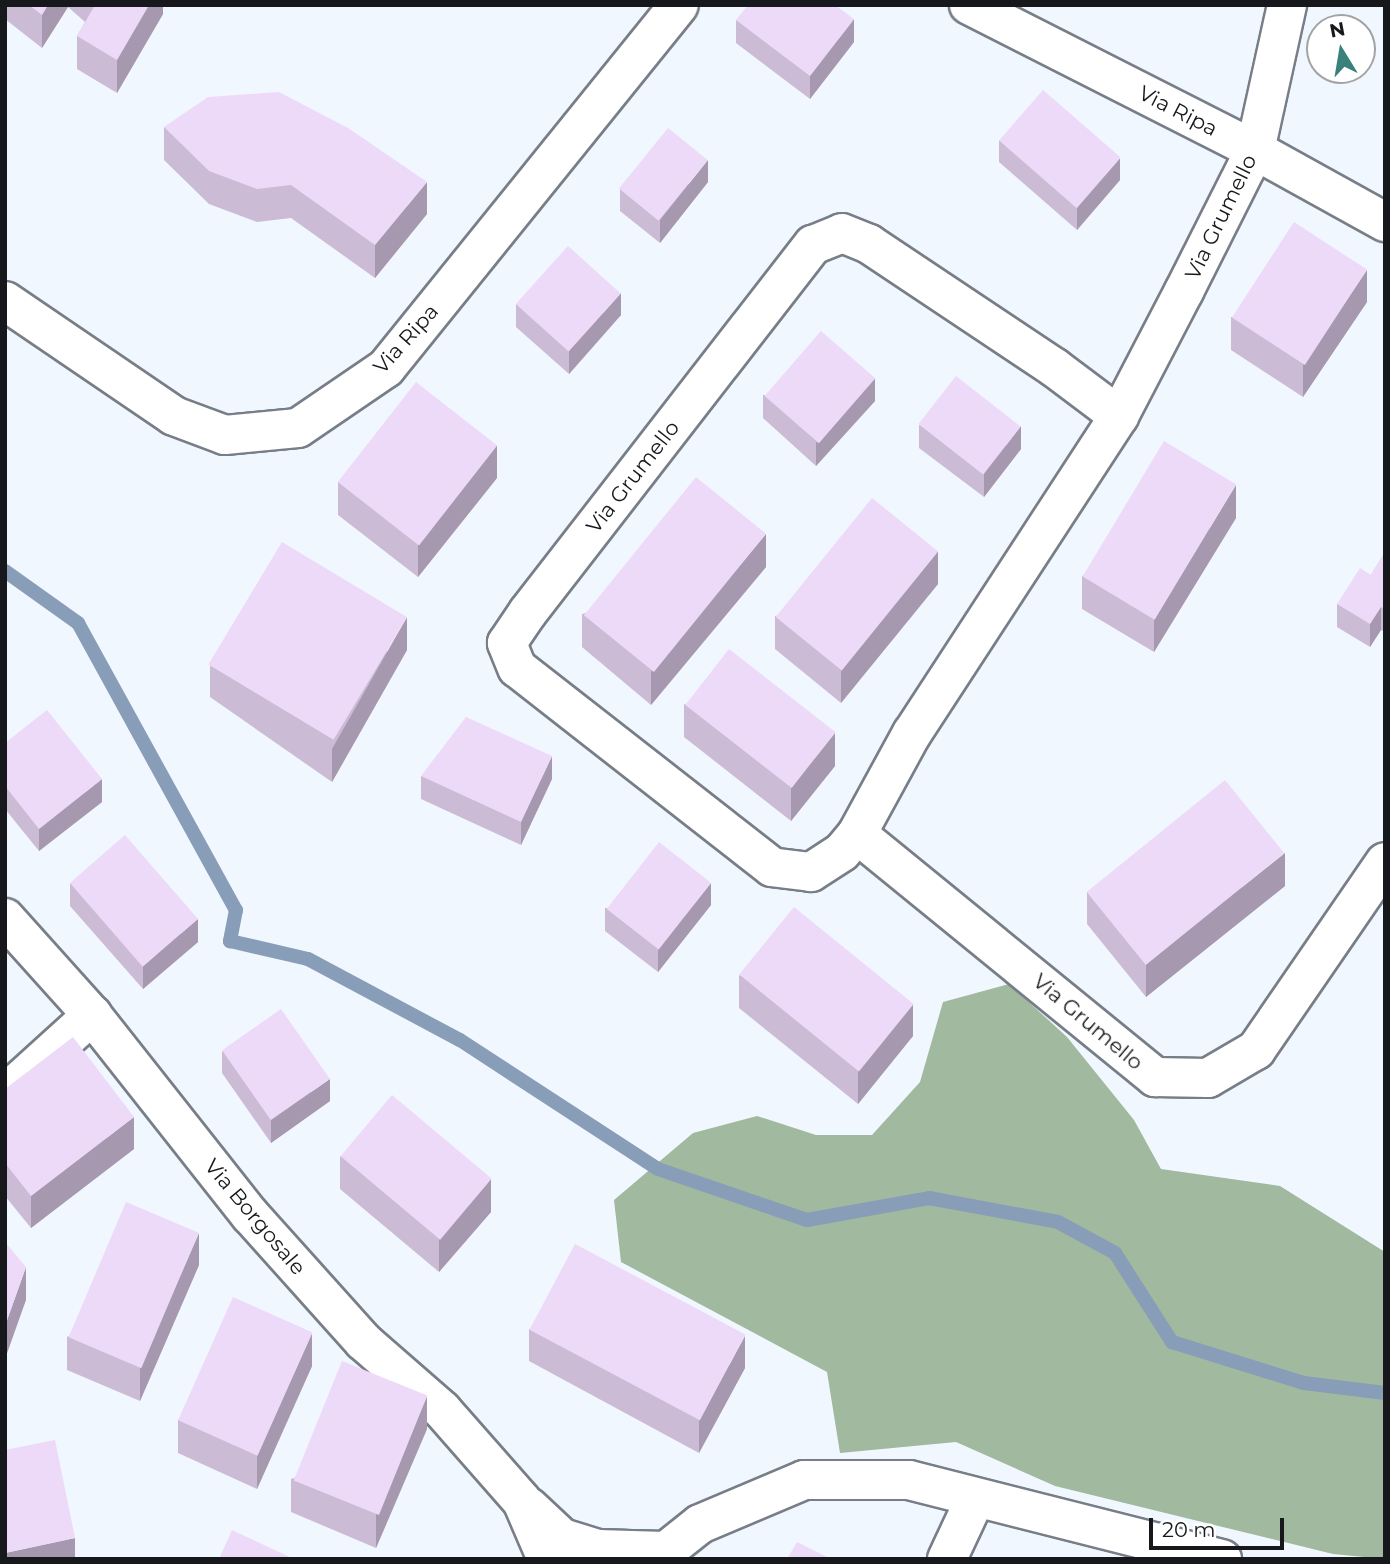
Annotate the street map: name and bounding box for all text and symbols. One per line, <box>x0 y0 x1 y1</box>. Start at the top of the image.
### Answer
north arrow <box>1306 14 1376 84</box>
text: N <box>1328 17 1347 43</box>
street label: Via Ripa <box>1134 80 1222 142</box>
street label: Via Grumello <box>1180 150 1262 284</box>
street label: Via Ripa <box>368 299 444 379</box>
street label: Via Grumello <box>581 416 685 538</box>
street label: Via Grumello <box>1028 969 1148 1075</box>
street label: Via Borgosale <box>199 1154 311 1280</box>
scale bar <box>1152 1504 1287 1548</box>
text: 20 m <box>1162 1517 1216 1542</box>

